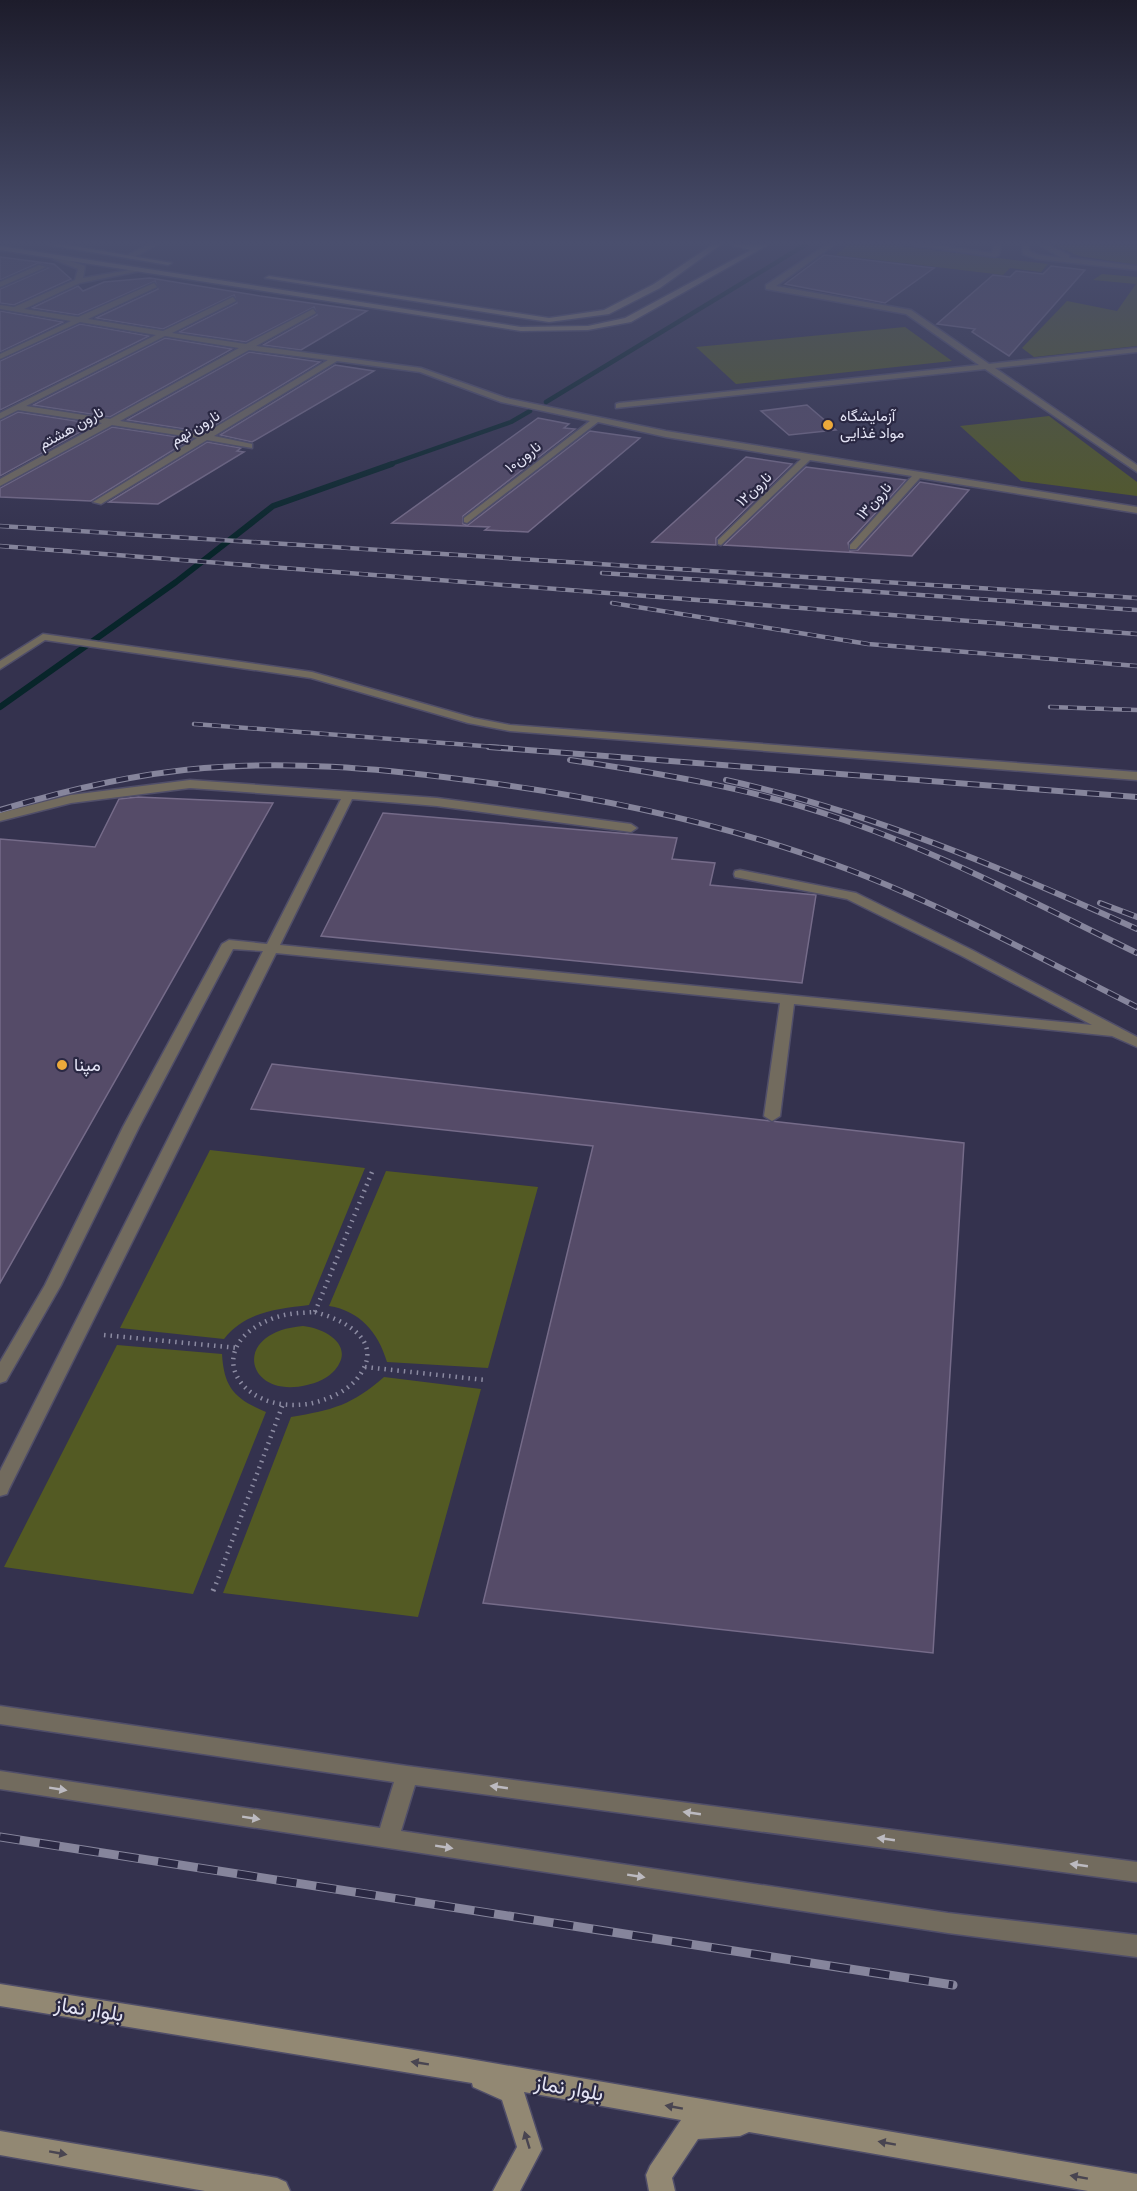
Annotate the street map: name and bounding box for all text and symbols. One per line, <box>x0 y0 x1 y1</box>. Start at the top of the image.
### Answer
street label: نارون هشتم <box>34 400 107 455</box>
street label: نارون نهم <box>165 404 224 451</box>
place label: آزمایشگاه مواد غذایی <box>840 404 904 444</box>
marker: آزمایشگاه مواد غذایی <box>821 418 835 432</box>
street label: نارون۱۰ <box>500 435 546 478</box>
street label: نارون۱۲ <box>731 466 777 512</box>
street label: نارون۱۳ <box>850 477 897 525</box>
place label: مپنا <box>74 1051 101 1078</box>
marker: مپنا <box>55 1058 69 1072</box>
one-way arrow <box>490 1782 509 1792</box>
one-way arrow <box>48 1785 67 1794</box>
one-way arrow <box>683 1808 702 1817</box>
one-way arrow <box>241 1814 260 1823</box>
one-way arrow <box>876 1834 895 1843</box>
one-way arrow <box>434 1843 453 1852</box>
one-way arrow <box>1069 1860 1088 1869</box>
one-way arrow <box>627 1872 646 1881</box>
street label: بلوار نماز <box>51 1987 126 2029</box>
one-way arrow <box>410 2058 429 2067</box>
street label: بلوار نماز <box>531 2065 606 2109</box>
one-way arrow <box>665 2102 684 2111</box>
one-way arrow <box>522 2131 531 2149</box>
one-way arrow <box>878 2139 897 2148</box>
one-way arrow <box>48 2149 67 2158</box>
one-way arrow <box>1070 2172 1089 2181</box>

